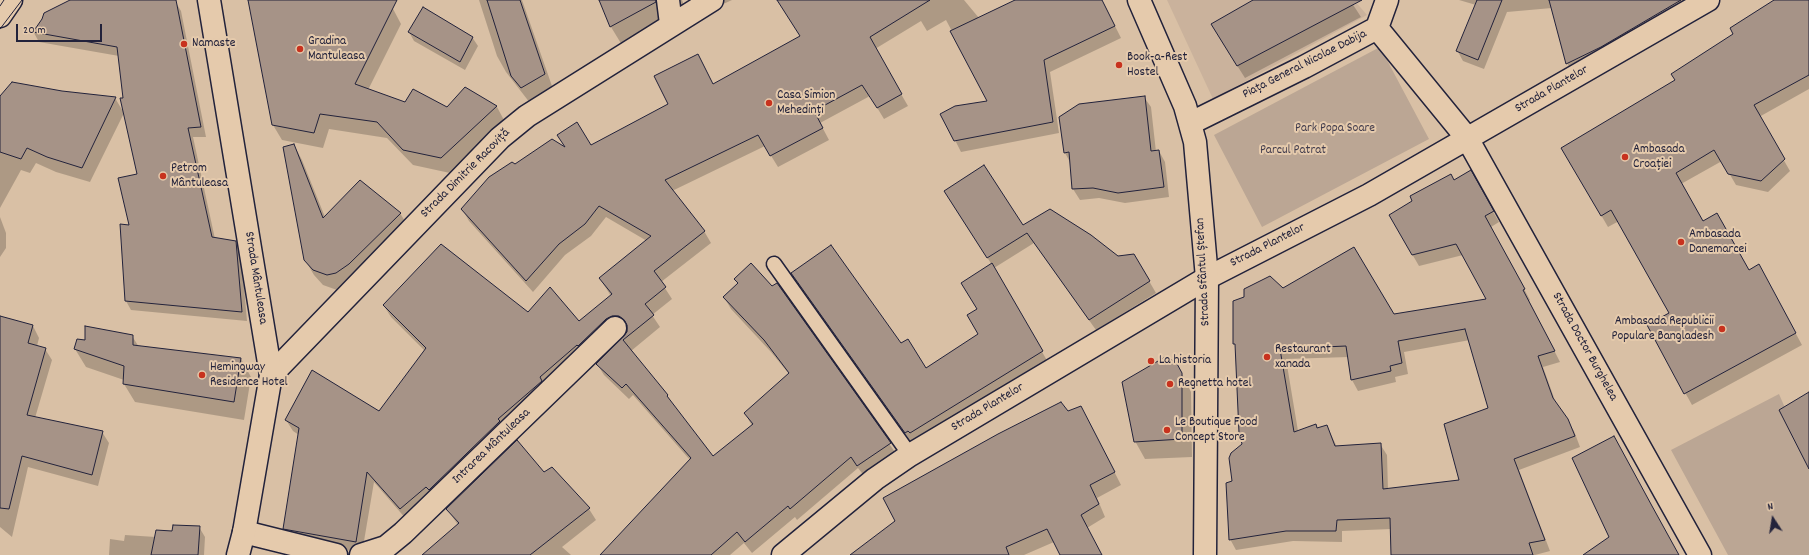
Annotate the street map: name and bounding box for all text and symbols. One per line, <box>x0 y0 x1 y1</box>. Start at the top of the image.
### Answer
scale bar <box>18 16 104 42</box>
text: 20 m <box>23 22 46 39</box>
street label: Piața General Nicolae Dabija <box>1240 27 1370 103</box>
place label: Gradina Mantuleasa <box>308 34 365 65</box>
place label: Namaste <box>192 36 236 52</box>
marker: Namaste <box>179 39 189 49</box>
marker: Gradina Mantuleasa <box>295 44 305 54</box>
place label: Book-a-Rest Hostel <box>1127 50 1187 81</box>
marker: Book-a-Rest Hostel <box>1114 60 1124 70</box>
street label: Strada Plantelor <box>1513 63 1591 117</box>
place label: Casa Simion Mehedinți <box>777 88 835 119</box>
marker: Casa Simion Mehedinți <box>764 98 774 108</box>
park label: Park Popa Soare <box>1295 121 1375 137</box>
street label: Strada Dimitrie Racoviță <box>418 126 514 222</box>
place label: Ambasada Croației <box>1633 142 1685 173</box>
park label: Parcul Patrat <box>1260 143 1326 159</box>
marker: Ambasada Croației <box>1620 152 1630 162</box>
place label: Petrom Mântuleasa <box>171 161 228 192</box>
marker: Petrom Mântuleasa <box>158 171 168 181</box>
street label: Strada Sfântul Ștefan <box>1193 217 1215 327</box>
street label: Strada Plantelor <box>1228 220 1308 272</box>
place label: Ambasada Danemarcei <box>1689 227 1747 258</box>
street label: Strada Mântuleasa <box>240 231 270 325</box>
marker: Ambasada Danemarcei <box>1676 237 1686 247</box>
street label: Strada Doctor Burghelea <box>1548 290 1620 404</box>
place label: Ambasada Republicii Populare Bangladesh <box>1612 314 1714 345</box>
marker: Ambasada Republicii Populare Bangladesh <box>1717 324 1727 334</box>
place label: Restaurant xanada <box>1275 342 1331 373</box>
marker: Restaurant xanada <box>1262 352 1272 362</box>
place label: La historia <box>1159 353 1211 369</box>
marker: La historia <box>1146 356 1156 366</box>
place label: Hemingway Residence Hotel <box>210 360 288 391</box>
marker: Hemingway Residence Hotel <box>197 370 207 380</box>
place label: Regnetta hotel <box>1178 376 1251 392</box>
marker: Regnetta hotel <box>1165 379 1175 389</box>
street label: Strada Plantelor <box>949 380 1027 436</box>
street label: Intrarea Mântuleasa <box>450 406 534 488</box>
place label: Le Boutique Food Concept Store <box>1175 415 1257 446</box>
marker: Le Boutique Food Concept Store <box>1162 425 1172 435</box>
north arrow <box>1753 499 1793 539</box>
text: N <box>1766 499 1775 516</box>

